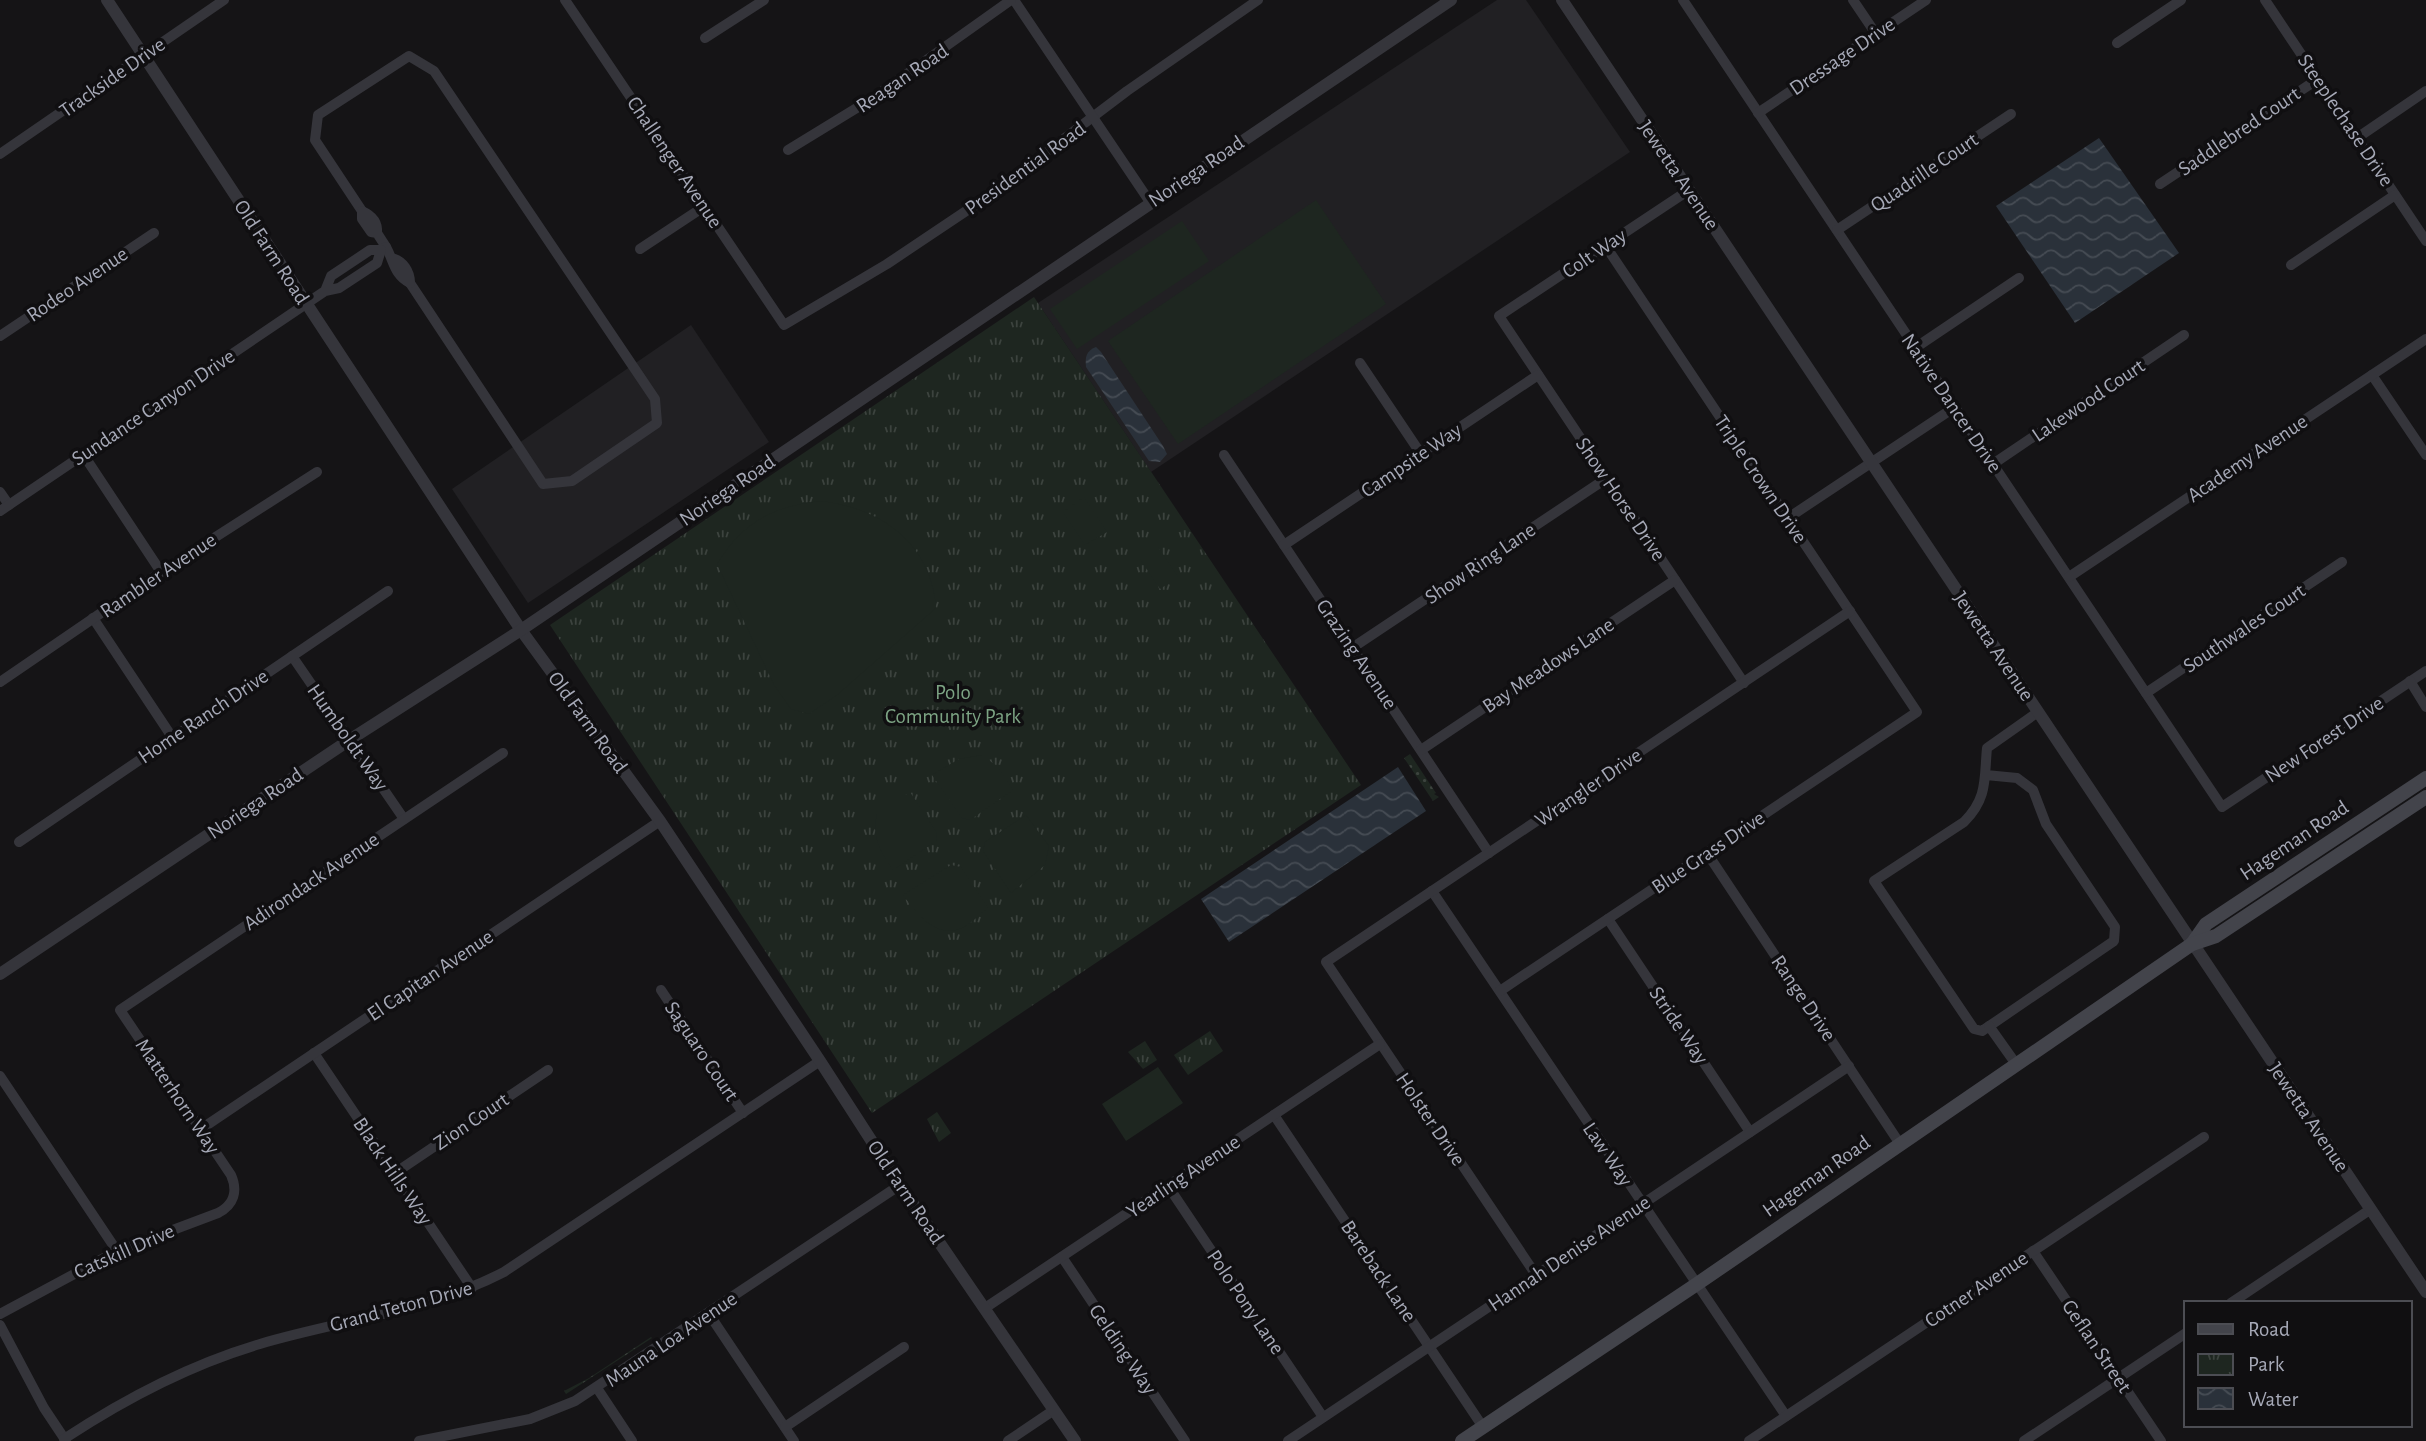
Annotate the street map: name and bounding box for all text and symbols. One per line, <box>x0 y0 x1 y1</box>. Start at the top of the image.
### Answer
street label: Dressage Drive <box>1786 14 1899 99</box>
street label: Trackside Drive <box>56 33 169 121</box>
street label: Reagan Road <box>853 40 952 117</box>
street label: Steeplechase Drive <box>2294 50 2398 190</box>
street label: Saddlebred Court <box>2175 83 2304 180</box>
street label: Challenger Avenue <box>623 93 726 232</box>
street label: Jewetta Avenue <box>1634 117 1723 234</box>
street label: Presidential Road <box>961 118 1089 219</box>
street label: Quadrille Court <box>1867 129 1982 216</box>
street label: Noriega Road <box>1145 132 1248 211</box>
street label: Old Farm Road <box>230 196 313 308</box>
street label: Colt Way <box>1558 225 1630 282</box>
street label: Rodeo Avenue <box>23 243 132 326</box>
street label: Native Dancer Drive <box>1897 330 2006 477</box>
street label: Sundance Canyon Drive <box>68 345 238 470</box>
street label: Lakewood Court <box>2028 355 2149 446</box>
street label: Academy Avenue <box>2183 411 2311 506</box>
street label: Triple Crown Drive <box>1710 412 1811 547</box>
street label: Campsite Way <box>1357 419 1465 502</box>
street label: Show Horse Drive <box>1572 434 1669 565</box>
street label: Noriega Road <box>676 451 779 530</box>
street label: Show Ring Lane <box>1421 519 1539 608</box>
street label: Rambler Avenue <box>97 529 220 622</box>
street label: Southwales Court <box>2179 580 2309 677</box>
street label: Jewetta Avenue <box>1949 588 2038 705</box>
street label: Grazing Avenue <box>1312 595 1401 713</box>
street label: Bay Meadows Lane <box>1479 614 1618 717</box>
street label: Home Ranch Drive <box>135 665 272 768</box>
street label: Old Farm Road <box>544 668 631 777</box>
street label: Humboldt Way <box>303 680 392 794</box>
park label: Polo Community Park <box>885 682 1021 727</box>
street label: New Forest Drive <box>2261 692 2387 787</box>
street label: Wrangler Drive <box>1531 744 1645 831</box>
street label: Noriega Road <box>204 764 307 843</box>
street label: Hageman Road <box>2236 796 2352 884</box>
street label: Blue Grass Drive <box>1648 807 1769 898</box>
street label: Adirondack Avenue <box>240 828 383 934</box>
street label: El Capitan Avenue <box>364 926 497 1025</box>
street label: Range Drive <box>1767 952 1840 1045</box>
street label: Stride Way <box>1645 983 1712 1068</box>
street label: Saguaro Court <box>661 998 743 1105</box>
street label: Matterhorn Way <box>131 1035 224 1158</box>
street label: Jewetta Avenue <box>2264 1059 2353 1176</box>
street label: Holster Drive <box>1392 1069 1469 1170</box>
street label: Zion Court <box>430 1089 513 1154</box>
street label: Black Hills Way <box>349 1114 436 1229</box>
street label: Law Way <box>1579 1119 1636 1190</box>
street label: Yearling Avenue <box>1123 1131 1244 1222</box>
street label: Hageman Road <box>1759 1132 1874 1221</box>
street label: Old Farm Road <box>863 1137 948 1248</box>
street label: Hannah Denise Avenue <box>1485 1192 1654 1315</box>
street label: Bareback Lane <box>1337 1217 1420 1326</box>
street label: Catskill Drive <box>71 1220 177 1283</box>
street label: Polo Pony Lane <box>1203 1246 1288 1358</box>
street label: Cotner Avenue <box>1921 1247 2032 1332</box>
street label: Grand Teton Drive <box>328 1277 475 1336</box>
street label: Mauna Loa Avenue <box>602 1288 741 1391</box>
street label: Geflan Street <box>2058 1296 2135 1397</box>
street label: Gelding Way <box>1085 1300 1160 1398</box>
legend <box>2184 1301 2412 1427</box>
text: Road <box>2248 1319 2290 1340</box>
text: Park <box>2248 1354 2285 1375</box>
text: Water <box>2248 1389 2298 1410</box>

